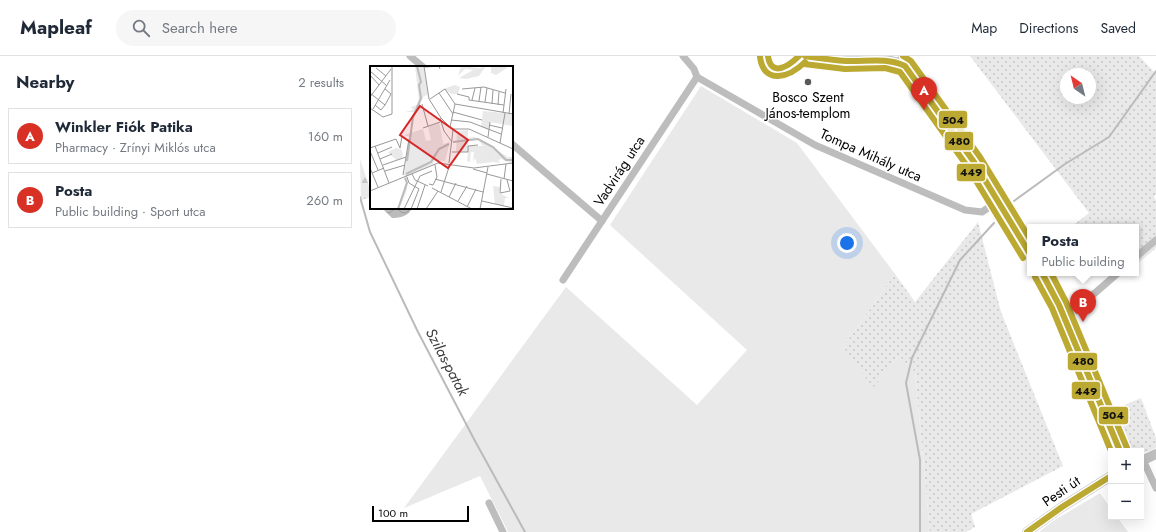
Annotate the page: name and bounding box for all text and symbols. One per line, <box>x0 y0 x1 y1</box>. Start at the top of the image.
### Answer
search box <box>116 10 396 46</box>
text: Mapleaf <box>20 14 92 41</box>
icon: search <box>130 17 152 39</box>
text: Search here <box>162 17 238 39</box>
text: Map <box>971 18 997 38</box>
text: Directions <box>1019 18 1079 38</box>
text: Saved <box>1101 18 1136 38</box>
inset map <box>370 66 513 209</box>
north arrow <box>1060 68 1096 104</box>
text: Nearby <box>16 70 74 94</box>
text: 2 results <box>298 73 344 92</box>
marker: Bosco Szent János-templom <box>803 77 813 87</box>
pin: A <box>911 77 937 110</box>
place label: Bosco Szent János-templom <box>764 87 850 123</box>
line badge: 504 <box>938 110 968 129</box>
text: 504 <box>942 112 964 128</box>
text: Winkler Fiók Patika <box>55 116 193 138</box>
street label: Tompa Mihály utca <box>817 124 925 186</box>
text: A <box>25 127 35 146</box>
text: 160 m <box>308 127 343 146</box>
line badge: 480 <box>944 131 974 151</box>
street label: Vadvirág utca <box>589 132 649 210</box>
text: 480 <box>948 133 970 149</box>
text: Pharmacy · Zrínyi Miklós utca <box>55 138 216 157</box>
line badge: 449 <box>956 163 986 182</box>
text: 449 <box>960 164 982 180</box>
text: Posta <box>55 180 92 202</box>
text: B <box>26 191 34 210</box>
text: 260 m <box>306 191 343 210</box>
text: Public building · Sport utca <box>55 202 205 221</box>
popup <box>1027 224 1139 276</box>
text: Posta <box>1041 230 1079 252</box>
your location <box>837 233 857 253</box>
text: Public building <box>1041 252 1125 271</box>
pin: B <box>1070 289 1096 322</box>
water label: Szilas-patak <box>420 324 474 400</box>
line badge: 480 <box>1067 352 1098 371</box>
text: 480 <box>1072 353 1094 369</box>
line badge: 449 <box>1071 381 1101 400</box>
text: 449 <box>1075 383 1097 399</box>
line badge: 504 <box>1098 406 1129 425</box>
text: 504 <box>1102 407 1124 423</box>
map controls <box>1108 448 1144 520</box>
button: + <box>1108 448 1144 484</box>
street label: Pesti út <box>1038 471 1085 511</box>
button: − <box>1108 484 1144 520</box>
scale bar <box>372 504 469 523</box>
text: 100 m <box>378 505 408 521</box>

